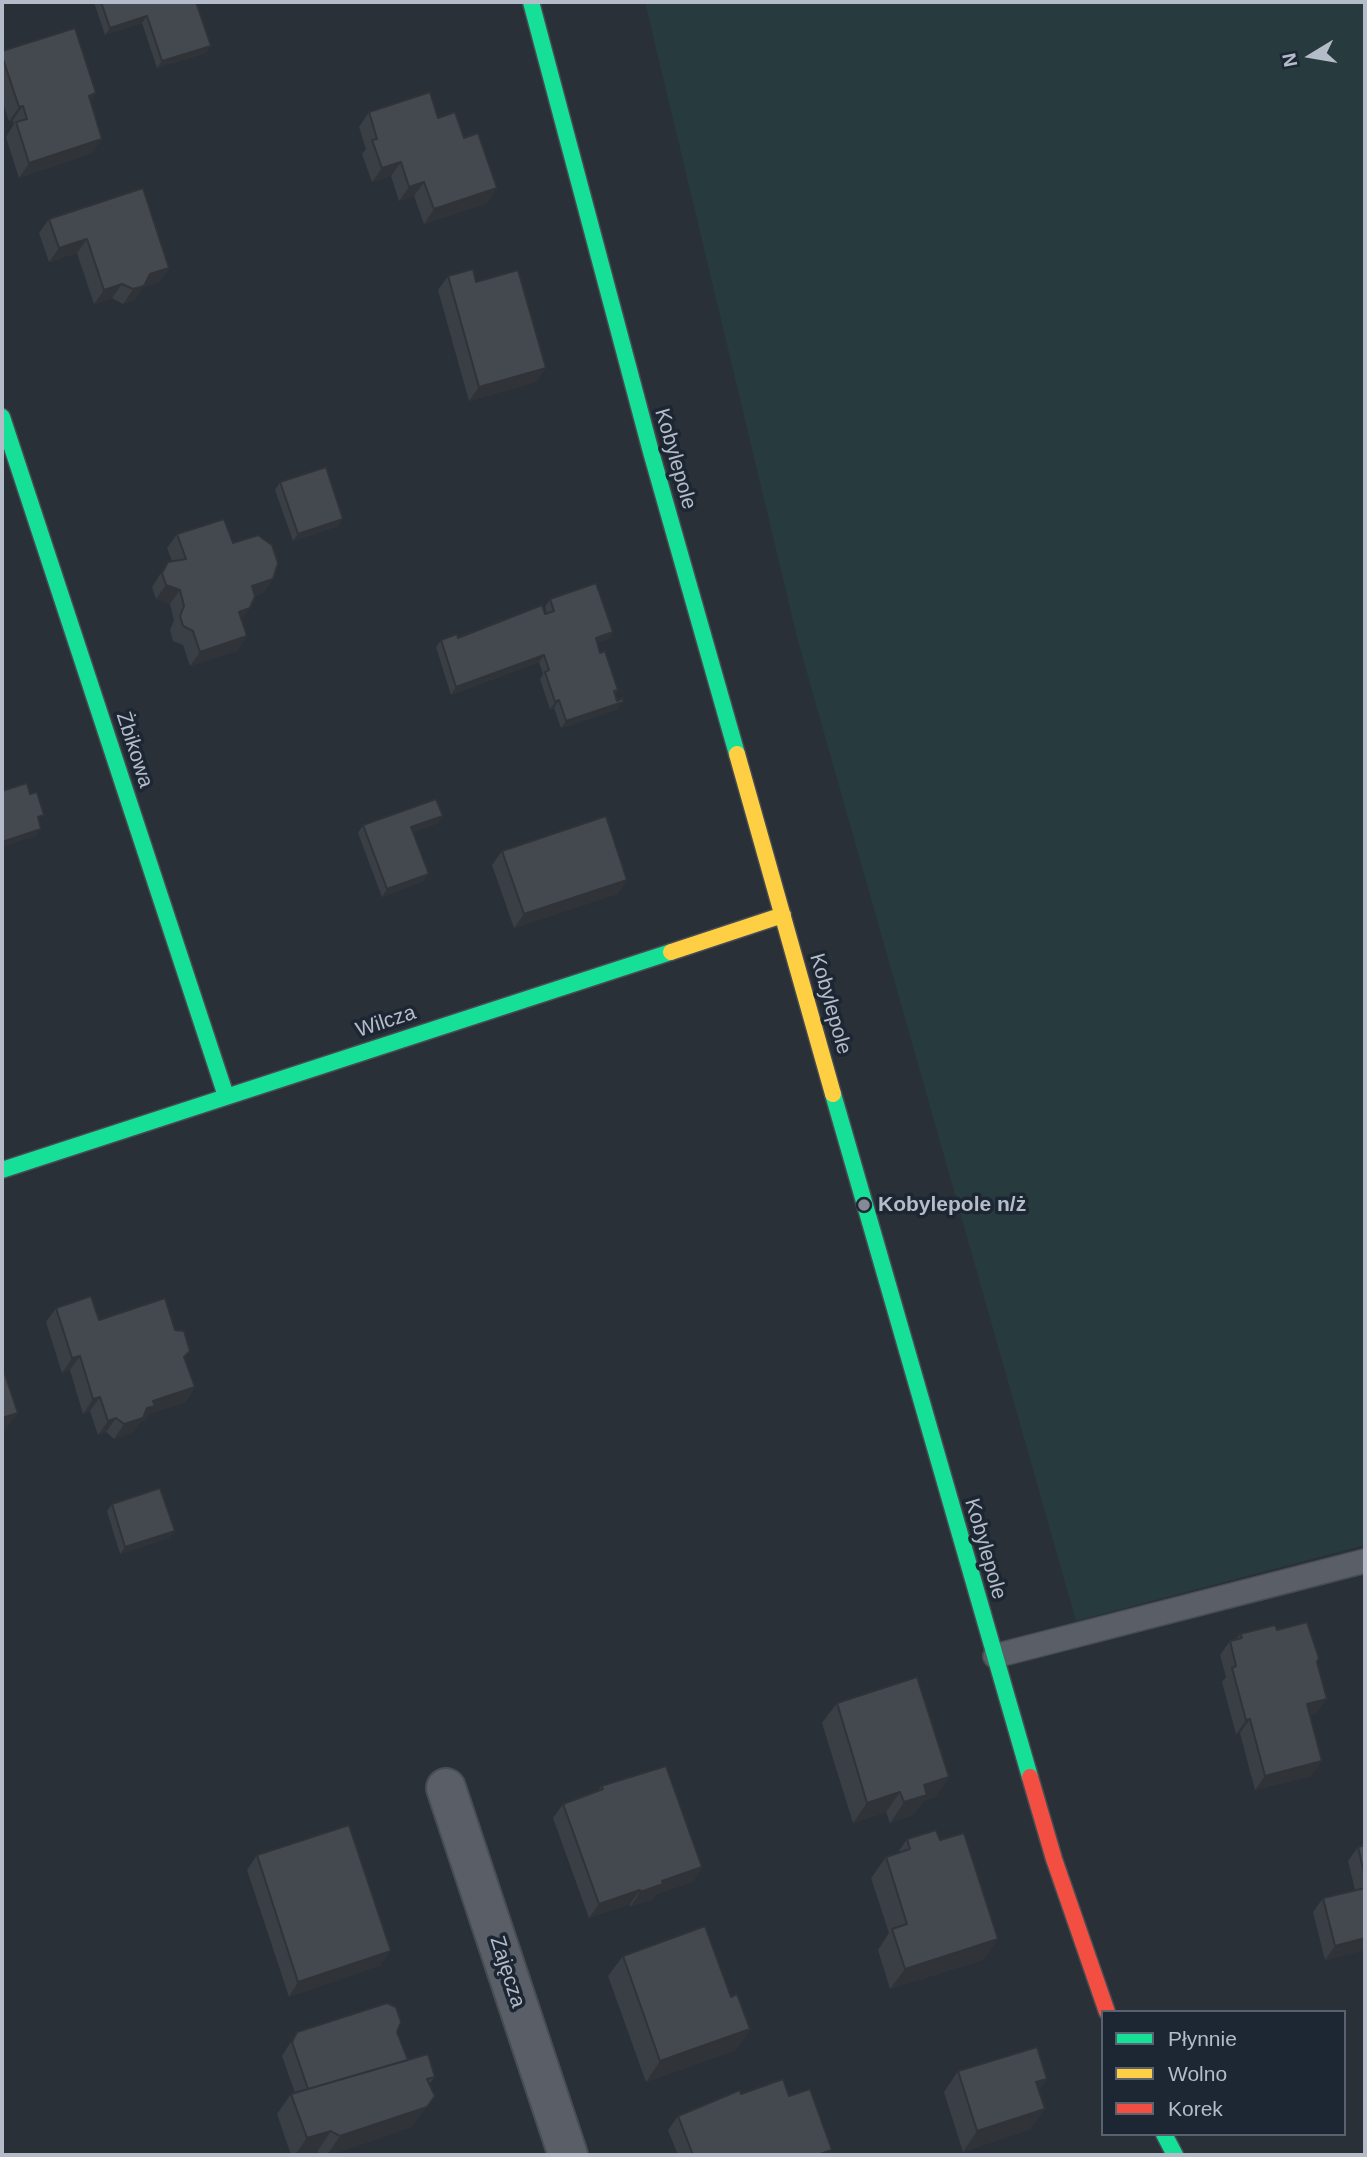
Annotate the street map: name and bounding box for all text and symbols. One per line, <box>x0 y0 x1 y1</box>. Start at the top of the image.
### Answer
north arrow <box>1276 21 1346 91</box>
text: N <box>1278 51 1302 69</box>
street label: Kobylepole <box>649 406 701 512</box>
street label: Żbikowa <box>110 709 158 791</box>
street label: Kobylepole <box>804 951 856 1057</box>
street label: Wilcza <box>353 1000 419 1044</box>
place label: Kobylepole n/ż <box>878 1192 1026 1218</box>
marker: Kobylepole n/ż <box>856 1197 872 1213</box>
street label: Kobylepole <box>959 1496 1011 1602</box>
street label: Zajęcza <box>484 1933 530 2011</box>
legend <box>1101 2010 1346 2136</box>
text: Płynnie <box>1168 2027 1237 2050</box>
text: Wolno <box>1168 2062 1227 2085</box>
text: Korek <box>1168 2097 1223 2120</box>

